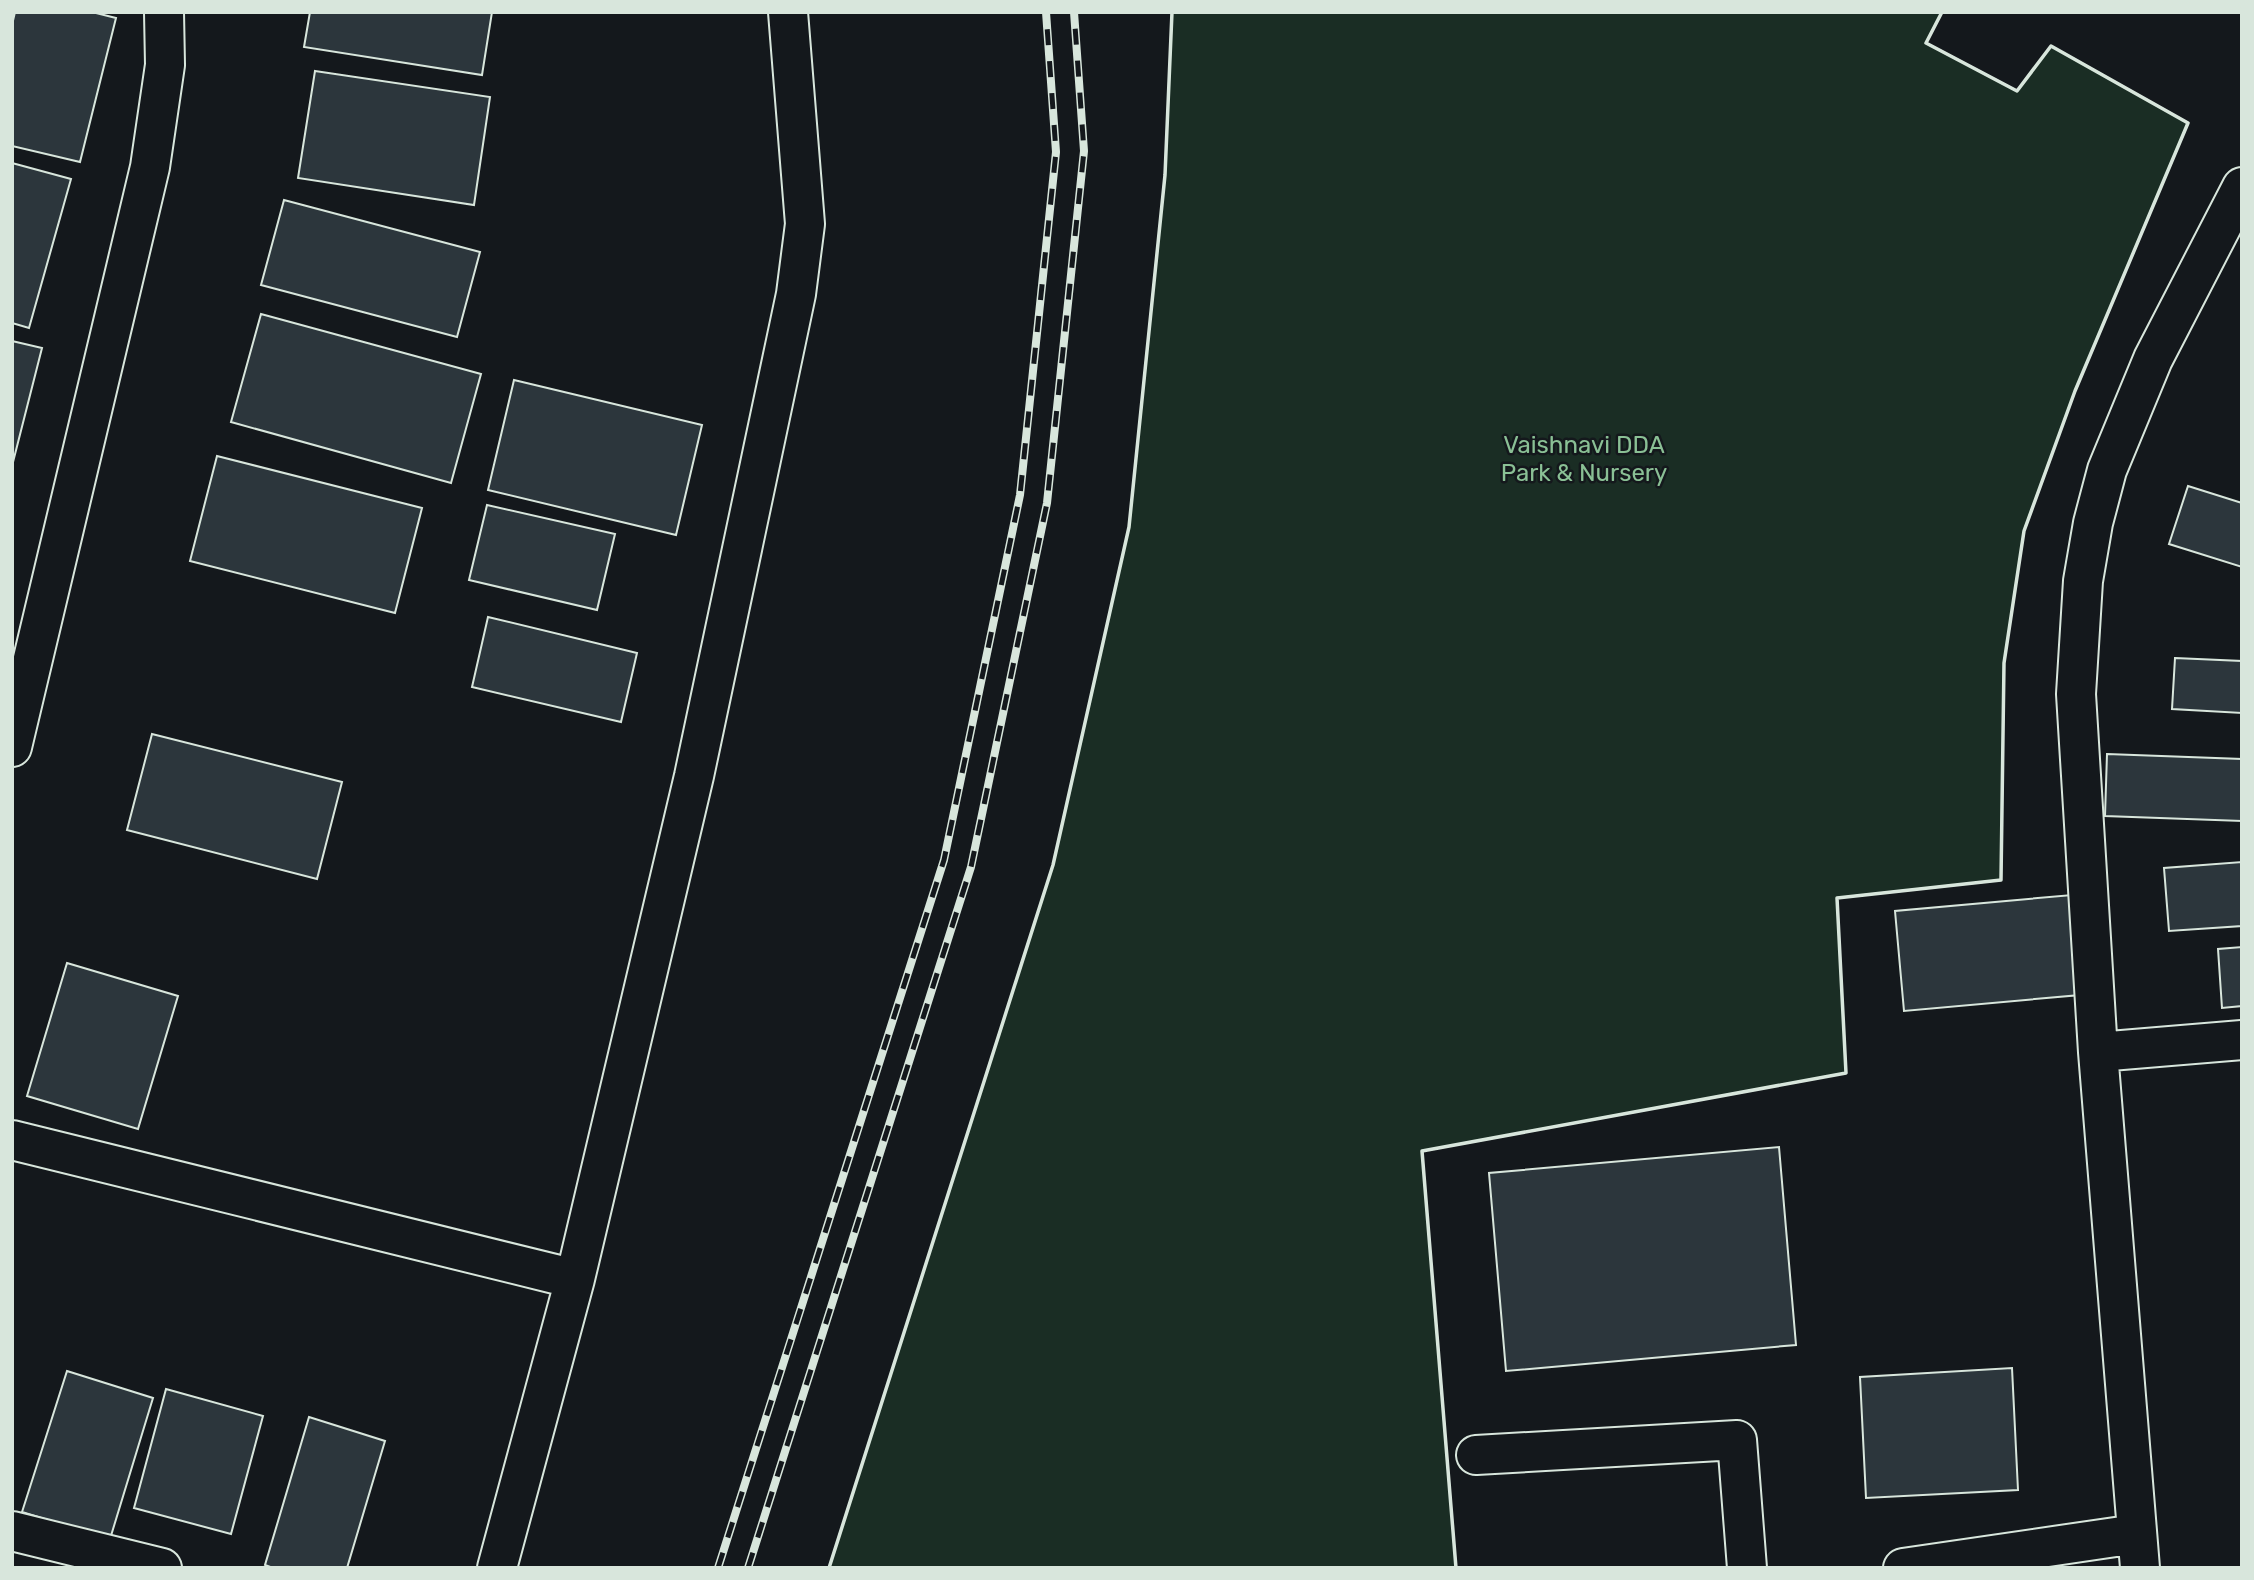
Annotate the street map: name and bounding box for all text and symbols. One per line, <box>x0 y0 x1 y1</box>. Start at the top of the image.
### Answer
park label: Vaishnavi DDA Park & Nursery <box>1501 431 1667 487</box>

